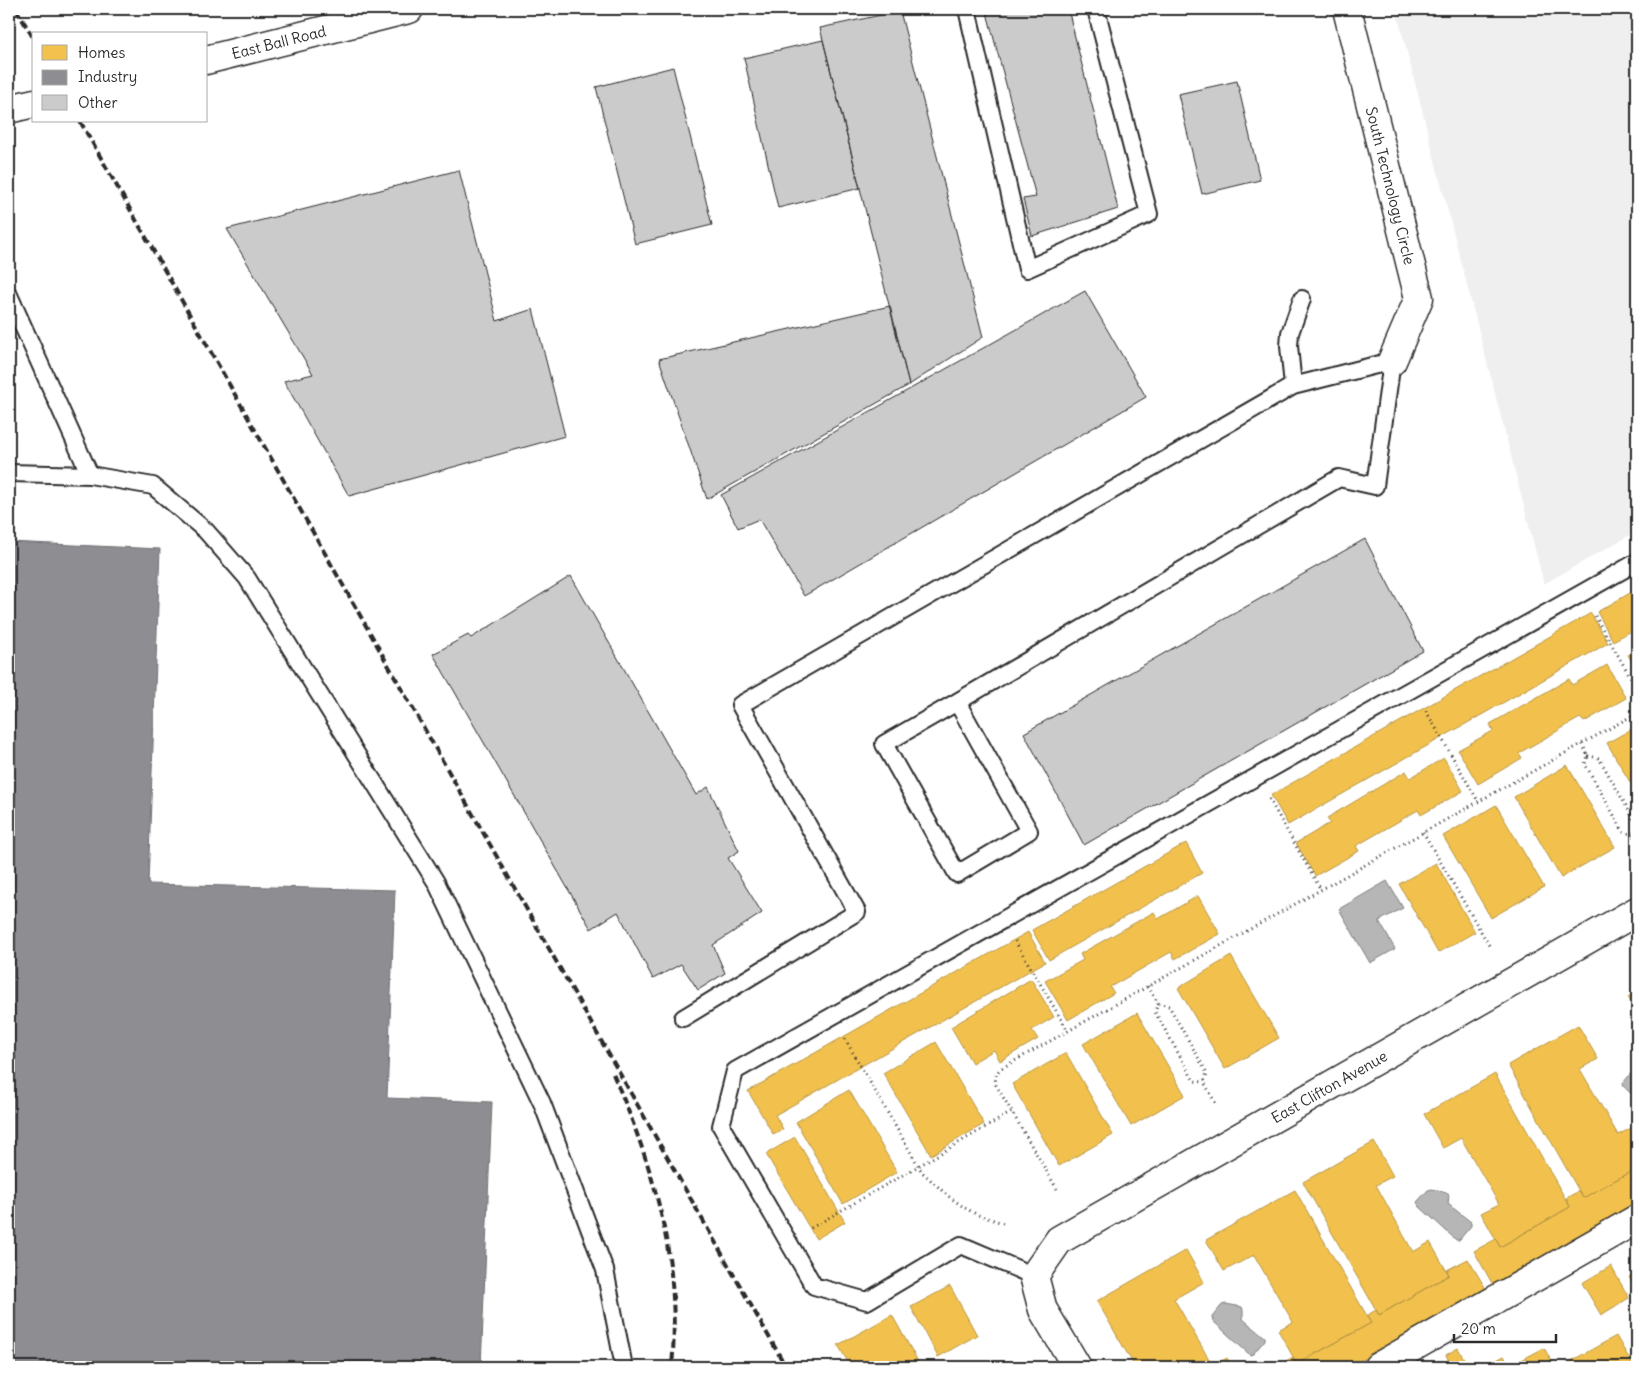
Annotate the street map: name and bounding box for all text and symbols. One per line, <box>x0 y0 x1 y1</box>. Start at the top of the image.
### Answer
street label: East Ball Road <box>230 21 328 63</box>
legend <box>32 32 208 122</box>
text: Homes <box>78 43 125 62</box>
text: Industry <box>78 67 137 86</box>
text: Other <box>78 93 118 112</box>
street label: South Technology Circle <box>1362 105 1420 266</box>
street label: East Clifton Avenue <box>1268 1046 1390 1127</box>
scale bar <box>1454 1311 1556 1343</box>
text: 20 m <box>1461 1319 1496 1338</box>

